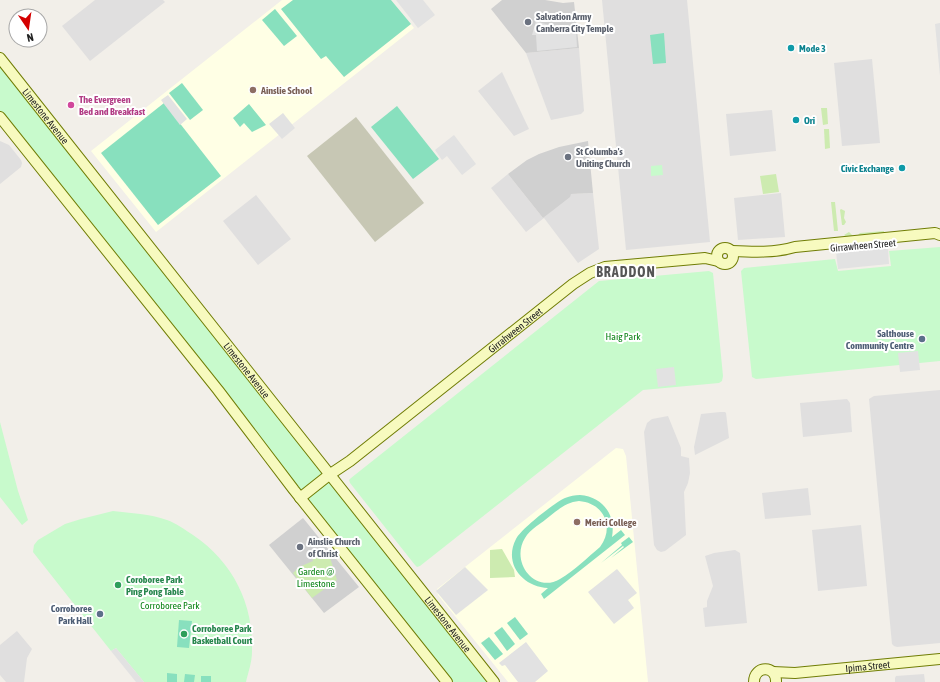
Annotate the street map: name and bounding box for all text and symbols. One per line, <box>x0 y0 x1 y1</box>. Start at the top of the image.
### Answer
north arrow <box>8 8 48 48</box>
place label: Salvation Army Canberra City Temple <box>536 11 614 34</box>
marker: Salvation Army Canberra City Temple <box>523 17 533 27</box>
text: N <box>26 31 35 44</box>
marker: Mode 3 <box>786 43 796 53</box>
place label: Mode 3 <box>799 43 826 54</box>
marker: Ainslie School <box>248 85 258 95</box>
place label: Ainslie School <box>260 85 313 96</box>
street label: Limestone Avenue <box>20 86 71 147</box>
place label: The Evergreen Bed and Breakfast <box>79 94 145 117</box>
marker: The Evergreen Bed and Breakfast <box>66 100 76 110</box>
marker: Ori <box>791 115 801 125</box>
place label: Ori <box>804 115 815 126</box>
place label: St Columba's Uniting Church <box>576 146 631 169</box>
marker: St Columba's Uniting Church <box>563 152 573 162</box>
place label: Civic Exchange <box>841 163 894 174</box>
marker: Civic Exchange <box>897 163 907 173</box>
street label: Girrawheen Street <box>830 237 896 254</box>
district label: BRADDON <box>596 264 656 280</box>
street label: Girrahween Street <box>486 305 545 355</box>
place label: Salthouse Community Centre <box>846 328 914 351</box>
park label: Haig Park <box>605 331 641 342</box>
marker: Salthouse Community Centre <box>917 334 927 344</box>
street label: Limestone Avenue <box>221 340 272 401</box>
marker: Merici College <box>572 517 582 527</box>
place label: Merici College <box>585 517 637 528</box>
place label: Ainslie Church of Christ <box>307 536 360 559</box>
marker: Ainslie Church of Christ <box>295 542 305 552</box>
park label: Garden @ Limestone <box>297 566 336 589</box>
place label: Coroboree Park Ping Pong Table <box>126 574 184 597</box>
marker: Coroboree Park Ping Pong Table <box>113 580 123 590</box>
street label: Limestone Avenue <box>423 595 473 655</box>
park label: Corroboree Park <box>140 600 200 611</box>
place label: Corroboree Park Hall <box>51 603 92 626</box>
marker: Corroboree Park Hall <box>95 609 105 619</box>
place label: Corroboree Park Basketball Court <box>192 623 252 646</box>
marker: Corroboree Park Basketball Court <box>179 629 189 639</box>
street label: Ipima Street <box>845 659 891 674</box>

